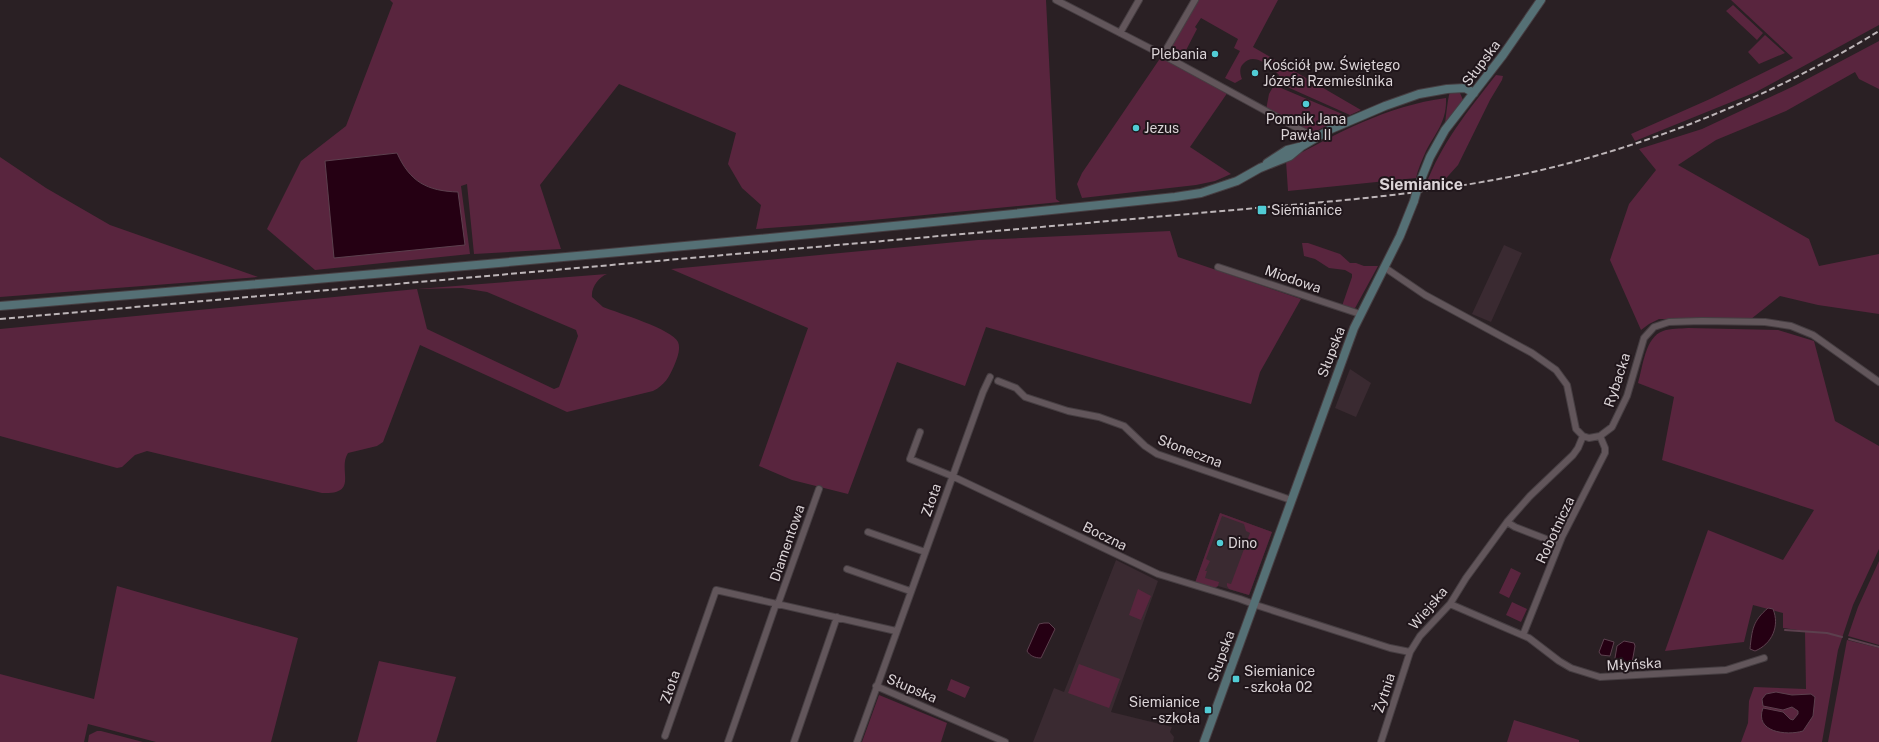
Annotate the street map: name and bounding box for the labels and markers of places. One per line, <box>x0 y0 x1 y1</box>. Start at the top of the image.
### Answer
place label: Plebania <box>1151 46 1207 62</box>
marker: Plebania <box>1210 49 1220 59</box>
place label: Kościół pw. Świętego Józefa Rzemieślnika <box>1263 55 1400 89</box>
marker: Kościół pw. Świętego Józefa Rzemieślnika <box>1250 68 1260 78</box>
marker: Pomnik Jana Pawła II <box>1301 99 1311 109</box>
place label: Pomnik Jana Pawła II <box>1266 111 1346 143</box>
place label: Jezus <box>1144 120 1179 136</box>
marker: Jezus <box>1131 123 1141 133</box>
place label: Siemianice <box>1271 202 1342 218</box>
marker: Siemianice <box>1256 204 1268 216</box>
place label: Dino <box>1228 535 1257 551</box>
marker: Dino <box>1215 538 1225 548</box>
place label: Siemianice - szkoła 02 <box>1244 663 1315 695</box>
marker: Siemianice - szkoła 02 <box>1231 674 1241 684</box>
place label: Siemianice - szkoła <box>1129 694 1200 726</box>
marker: Siemianice - szkoła <box>1203 705 1213 715</box>

